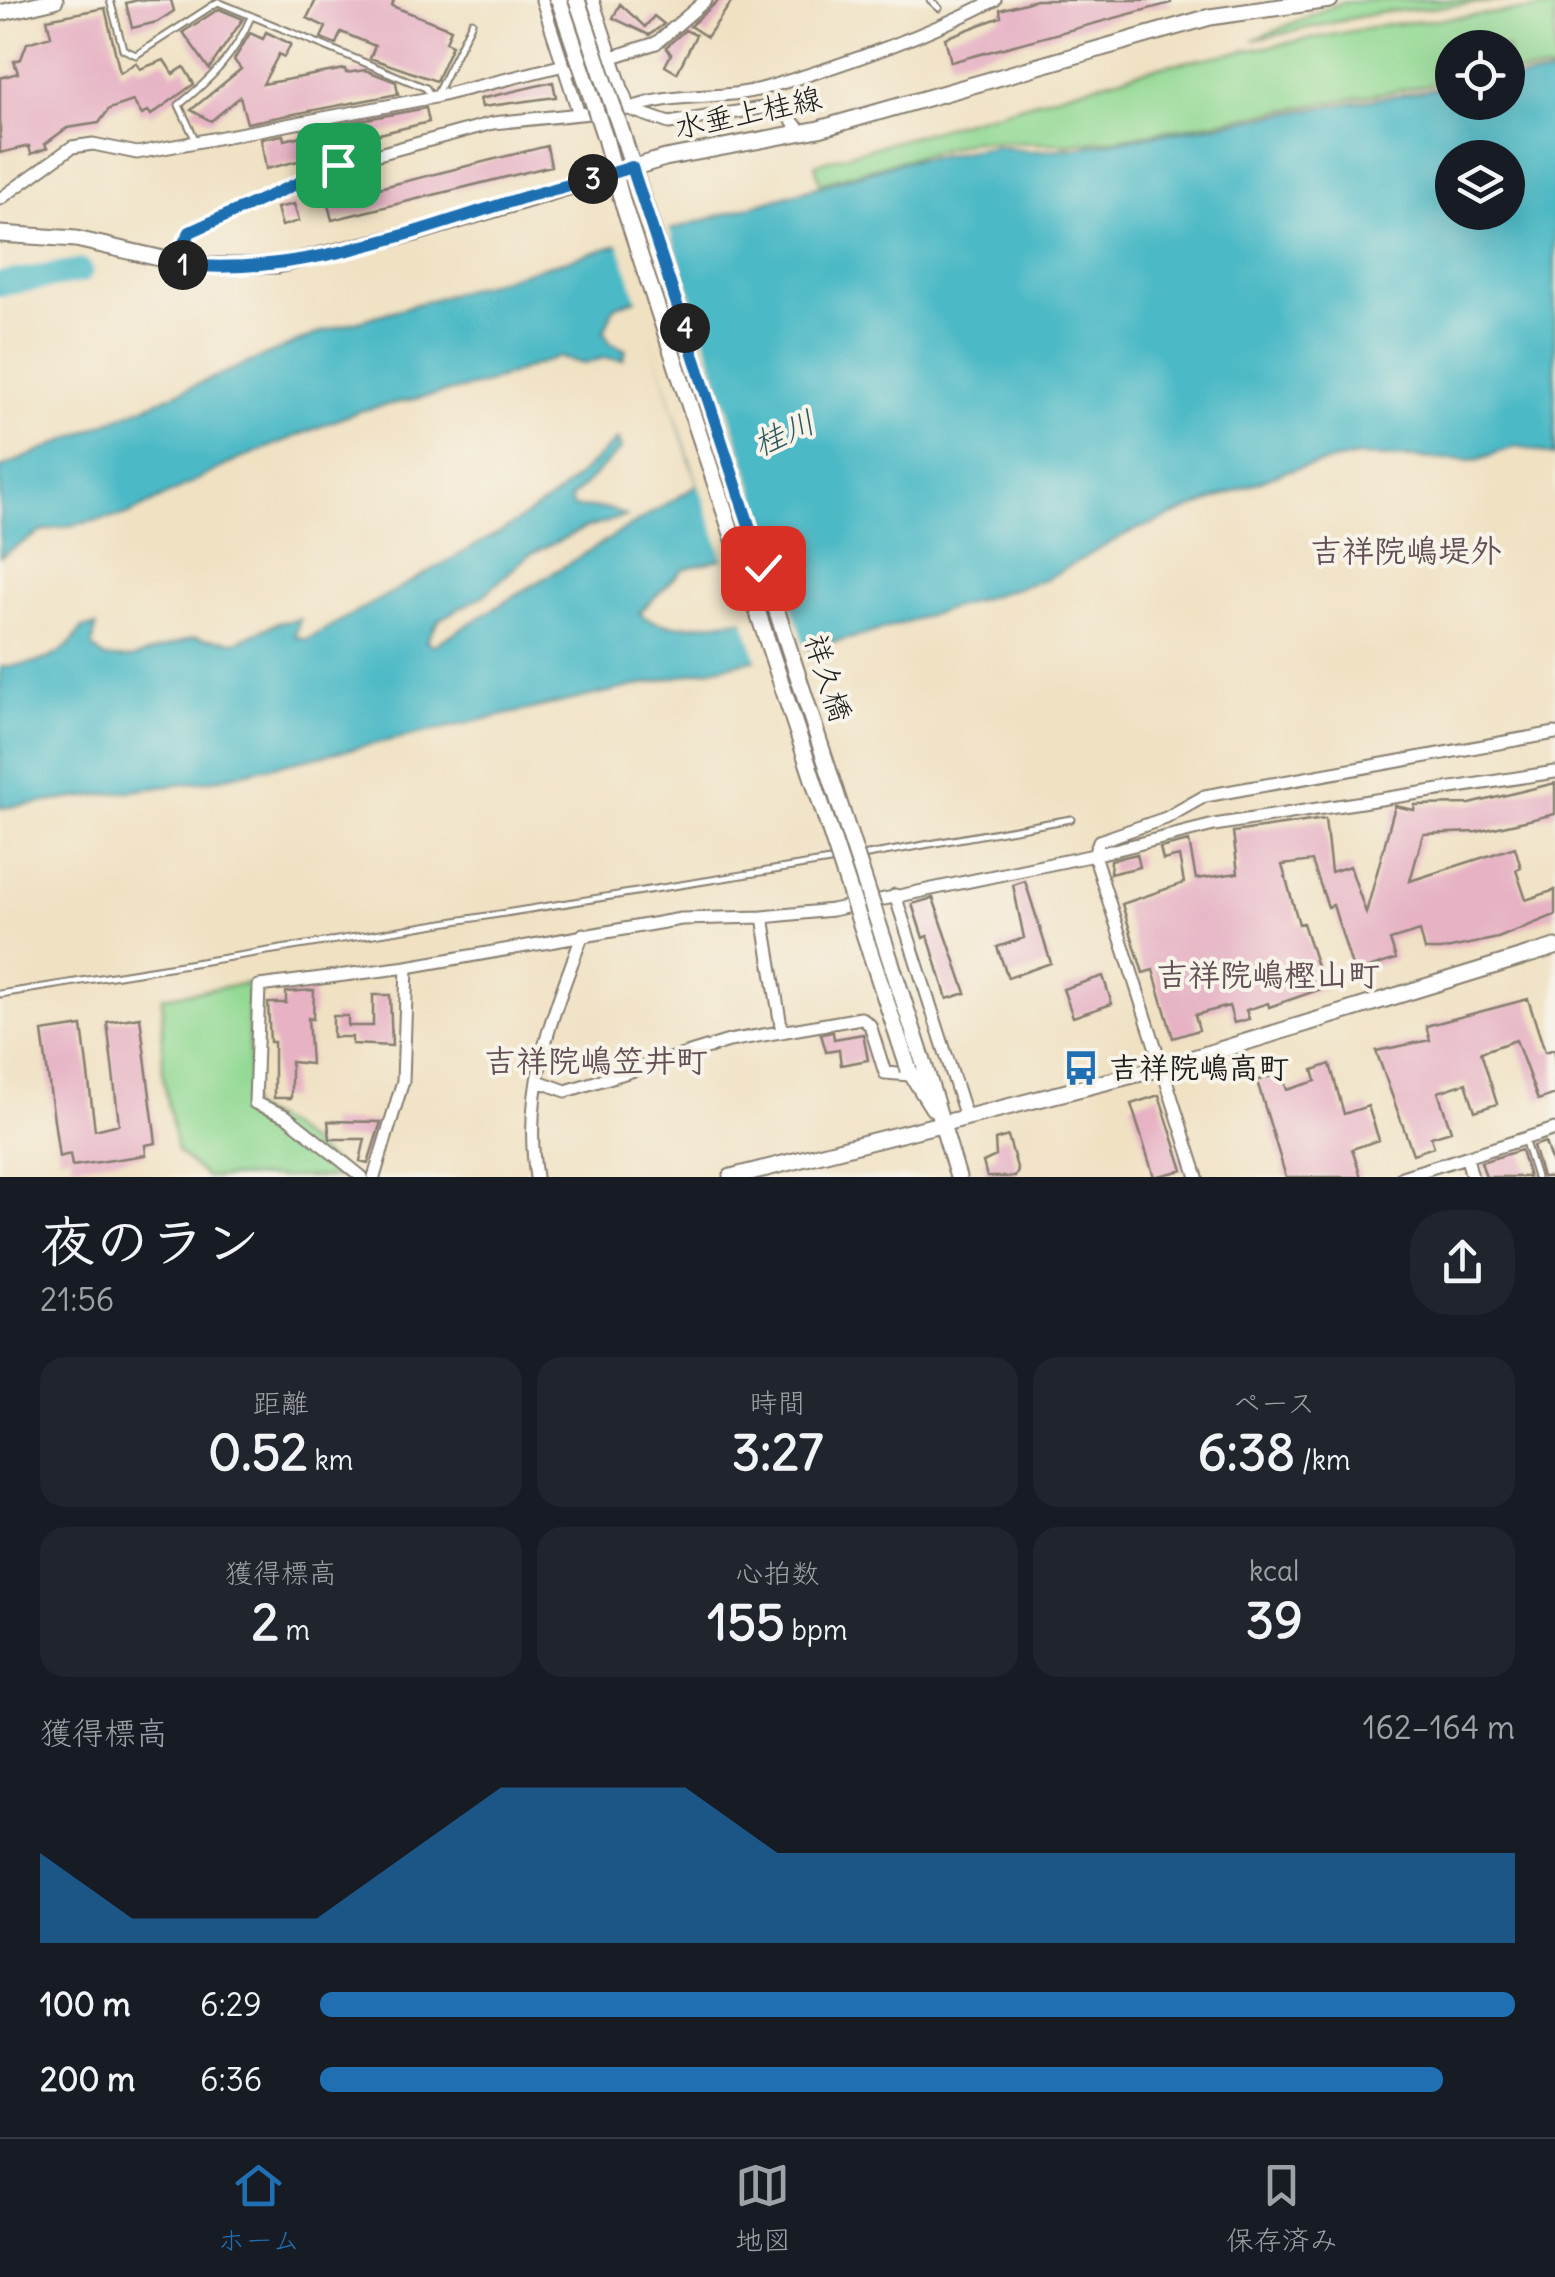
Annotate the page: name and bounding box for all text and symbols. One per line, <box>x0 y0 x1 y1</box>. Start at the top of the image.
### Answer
map controls <box>1435 30 1525 230</box>
button: locate <box>1435 30 1525 120</box>
street label: 水垂上桂線 <box>670 78 825 146</box>
pin <box>296 123 381 208</box>
icon: arrive <box>311 138 366 193</box>
button: layers <box>1435 140 1525 230</box>
pin: 3 <box>568 154 618 204</box>
text: 3 <box>585 161 601 197</box>
pin: 1 <box>158 240 208 290</box>
text: 1 <box>177 247 189 283</box>
pin: 4 <box>660 303 710 353</box>
text: 4 <box>677 310 693 346</box>
water label: 桂川 <box>746 401 821 464</box>
pin <box>721 526 806 611</box>
district label: 吉祥院嶋堤外 <box>1310 530 1502 571</box>
icon: check <box>736 541 791 596</box>
street label: 祥久橋 <box>797 629 861 726</box>
district label: 吉祥院嶋樫山町 <box>1156 954 1380 995</box>
district label: 吉祥院嶋笠井町 <box>484 1040 708 1081</box>
place label: 吉祥院嶋高町 <box>1109 1048 1289 1086</box>
bus stop icon: 吉祥院嶋高町 <box>1062 1049 1100 1087</box>
text: 夜のラン <box>40 1207 260 1276</box>
button: share <box>1410 1210 1515 1315</box>
text: 21:56 <box>40 1279 114 1320</box>
text: 距離 <box>253 1385 309 1421</box>
text: 時間 <box>749 1385 806 1421</box>
text: ペース <box>1233 1385 1315 1421</box>
text: 0.52 <box>208 1421 308 1484</box>
text: 3:27 <box>732 1421 823 1484</box>
text: 6:38 <box>1198 1421 1295 1484</box>
text: km <box>308 1442 353 1478</box>
text: /km <box>1295 1442 1351 1478</box>
text: kcal <box>1249 1553 1299 1589</box>
text: 獲得標高 <box>225 1555 337 1591</box>
text: 心拍数 <box>735 1555 820 1591</box>
text: 39 <box>1246 1589 1303 1652</box>
text: 2 <box>252 1591 279 1654</box>
text: 155 <box>707 1591 785 1654</box>
text: m <box>279 1612 310 1648</box>
text: bpm <box>785 1612 847 1648</box>
text: 162–164 m <box>1363 1707 1515 1748</box>
text: 獲得標高 <box>40 1712 168 1753</box>
text: 100 m <box>40 1984 131 2025</box>
text: 6:29 <box>200 1984 262 2025</box>
text: 200 m <box>40 2059 135 2100</box>
text: 6:36 <box>200 2059 262 2100</box>
tab: ホーム <box>217 2158 300 2258</box>
tab: 地図 <box>735 2158 791 2258</box>
tab: 保存済み <box>1226 2158 1338 2258</box>

